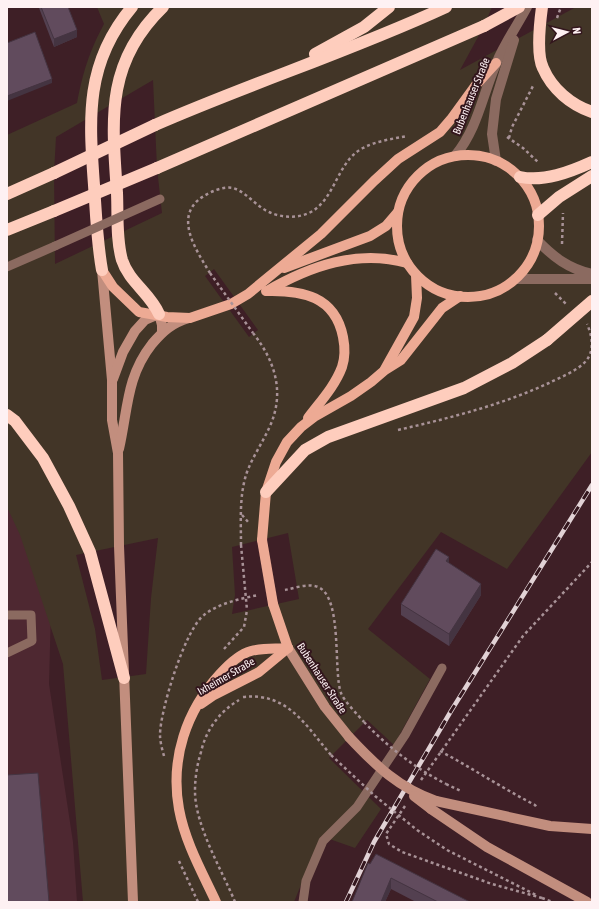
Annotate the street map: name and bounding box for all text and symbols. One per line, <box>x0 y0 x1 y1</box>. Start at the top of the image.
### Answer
north arrow <box>547 12 587 52</box>
text: N <box>571 27 583 35</box>
street label: Bubenhauser Straße <box>450 56 492 136</box>
street label: Bubenhauser Straße <box>295 641 349 715</box>
street label: Ixheimer Straße <box>195 655 257 697</box>

